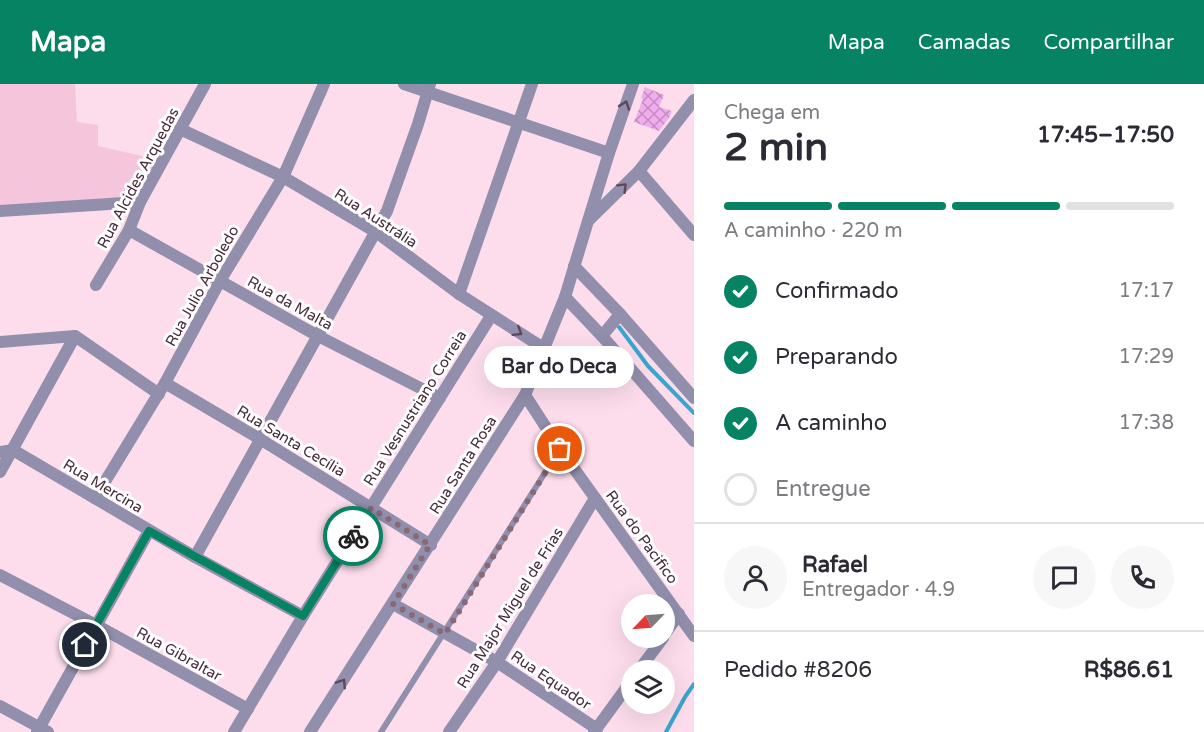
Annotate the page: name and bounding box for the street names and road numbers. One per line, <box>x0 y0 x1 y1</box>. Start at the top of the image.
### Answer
street label: Rua Alcides Arquedas <box>93 105 183 251</box>
street label: Rua Austrália <box>331 185 421 251</box>
street label: Rua Julio Arboledo <box>161 223 243 349</box>
street label: Rua da Malta <box>244 272 336 334</box>
street label: Rua Vesnustriano Correia <box>360 327 470 489</box>
street label: Rua Santa Cecília <box>234 402 348 480</box>
street label: Rua Santa Rosa <box>426 413 500 517</box>
street label: Rua Mercina <box>60 455 146 517</box>
street label: Rua do Pacifico <box>602 487 682 587</box>
street label: Rua Major Miguel de Frias <box>453 524 567 692</box>
street label: Rua Gibraltar <box>133 623 225 685</box>
street label: Rua Equador <box>507 647 595 714</box>

